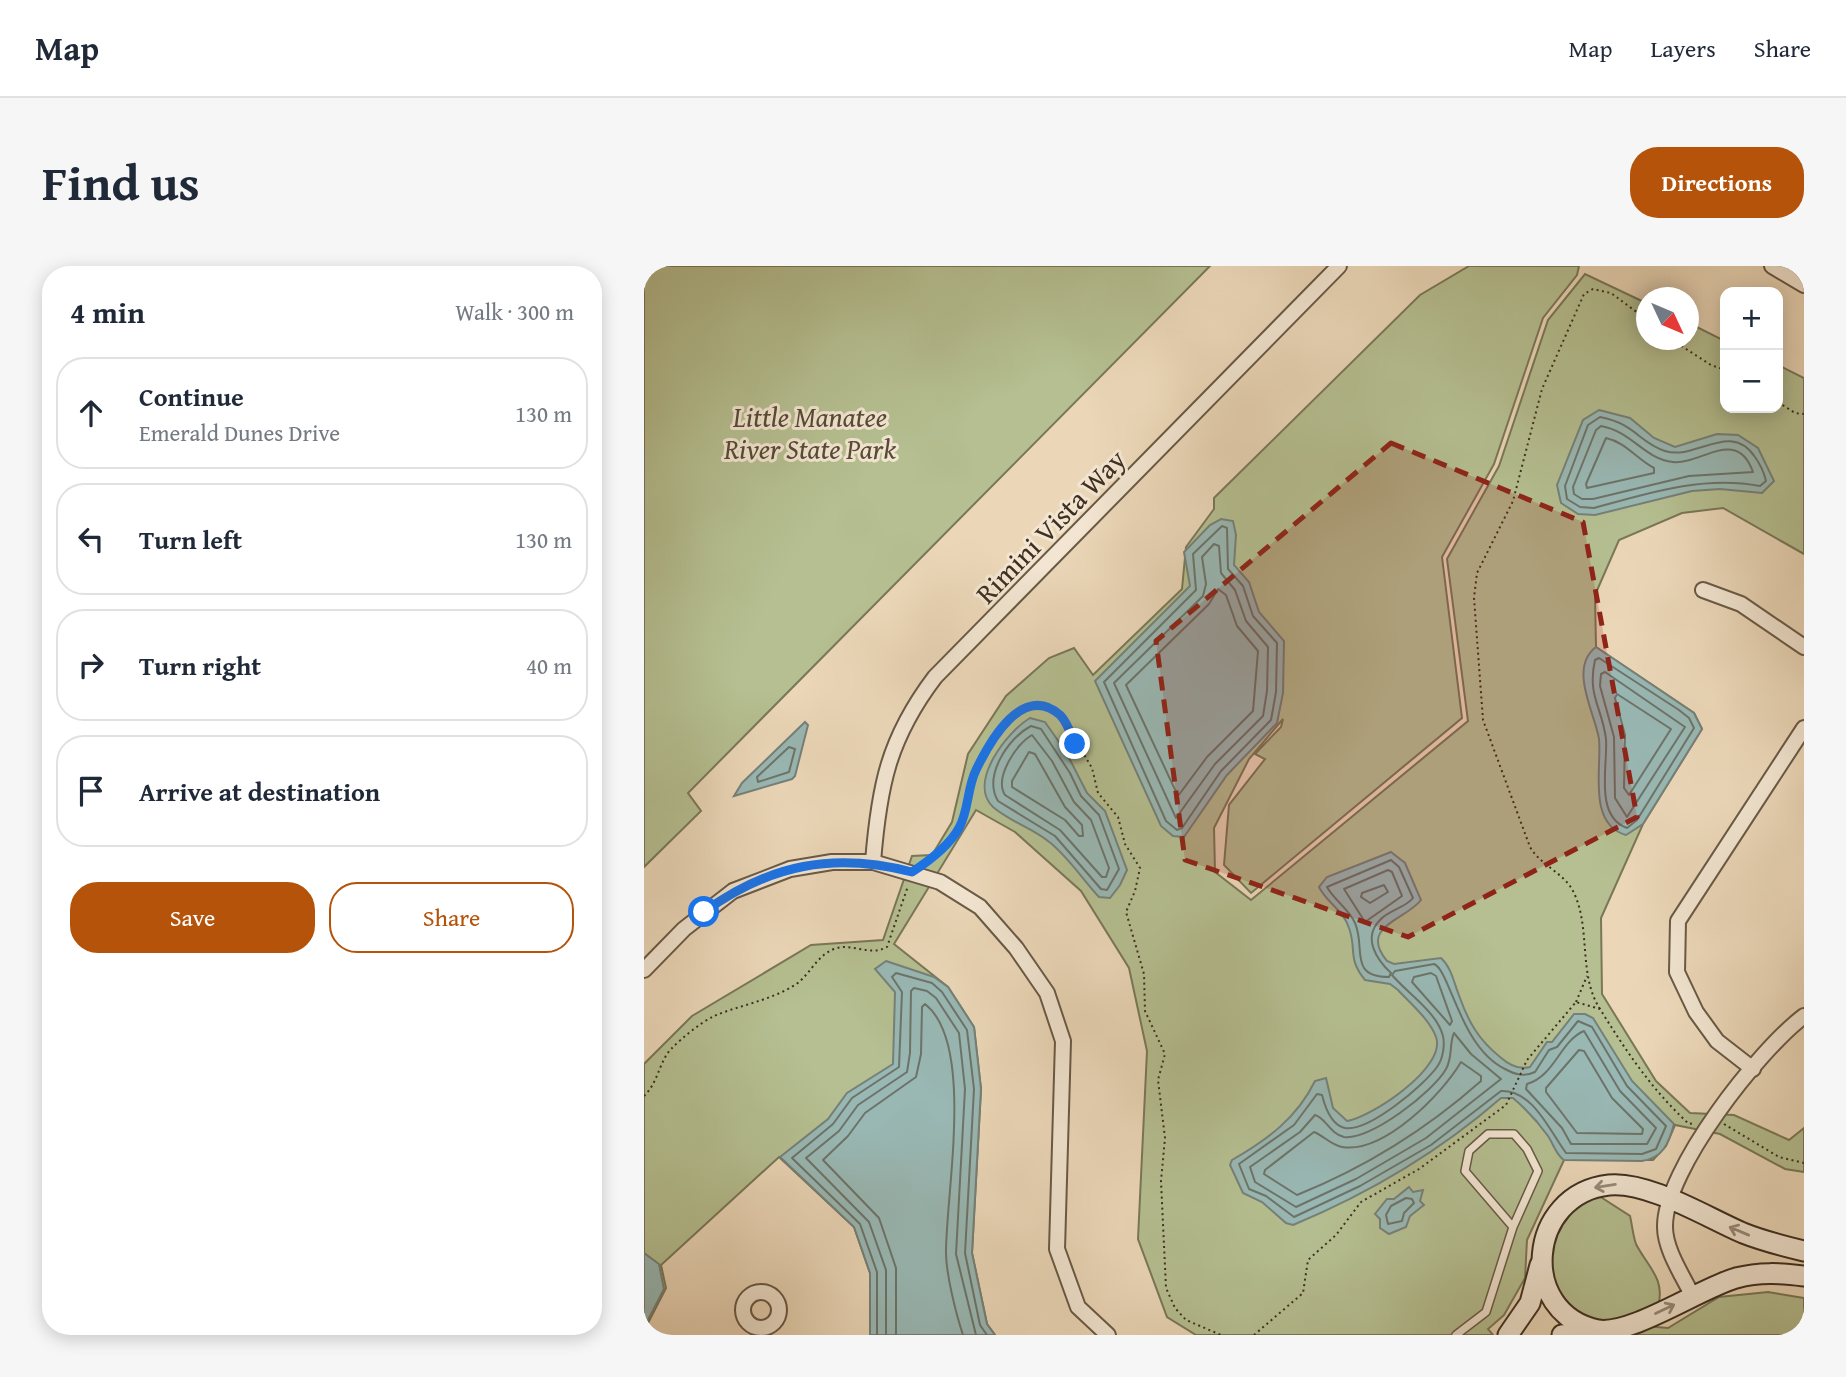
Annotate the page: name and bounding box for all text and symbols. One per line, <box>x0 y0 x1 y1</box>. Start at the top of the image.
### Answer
text: Map <box>35 24 99 72</box>
text: Map <box>1569 31 1612 66</box>
text: Layers <box>1650 31 1716 66</box>
text: Share <box>1754 31 1811 66</box>
text: Find us <box>42 146 200 218</box>
button: Directions <box>1630 147 1804 218</box>
north arrow <box>1636 287 1699 350</box>
map controls <box>1720 287 1783 413</box>
button: + <box>1720 287 1783 350</box>
text: 4 min <box>70 290 145 334</box>
text: Walk · 300 m <box>455 295 574 328</box>
button: − <box>1720 350 1783 413</box>
text: Continue <box>139 377 244 416</box>
icon: ahead <box>72 394 110 432</box>
park label: Little Manatee River State Park <box>723 396 896 469</box>
text: 130 m <box>515 397 572 430</box>
text: Emerald Dunes Drive <box>139 416 340 449</box>
street label: Rimini Vista Way <box>965 439 1135 613</box>
icon: left <box>72 520 110 558</box>
text: Turn left <box>139 520 242 559</box>
text: 130 m <box>515 523 572 556</box>
icon: right <box>72 646 110 684</box>
text: Turn right <box>139 646 261 685</box>
text: 40 m <box>526 649 572 682</box>
route end <box>1059 728 1090 759</box>
icon: arrive <box>72 772 110 810</box>
text: Arrive at destination <box>139 772 380 811</box>
button: Save <box>70 882 315 953</box>
button: Share <box>329 882 574 953</box>
route start <box>688 896 719 927</box>
one-way arrow <box>1594 1180 1617 1193</box>
one-way arrow <box>1729 1223 1750 1236</box>
one-way arrow <box>1654 1302 1676 1315</box>

